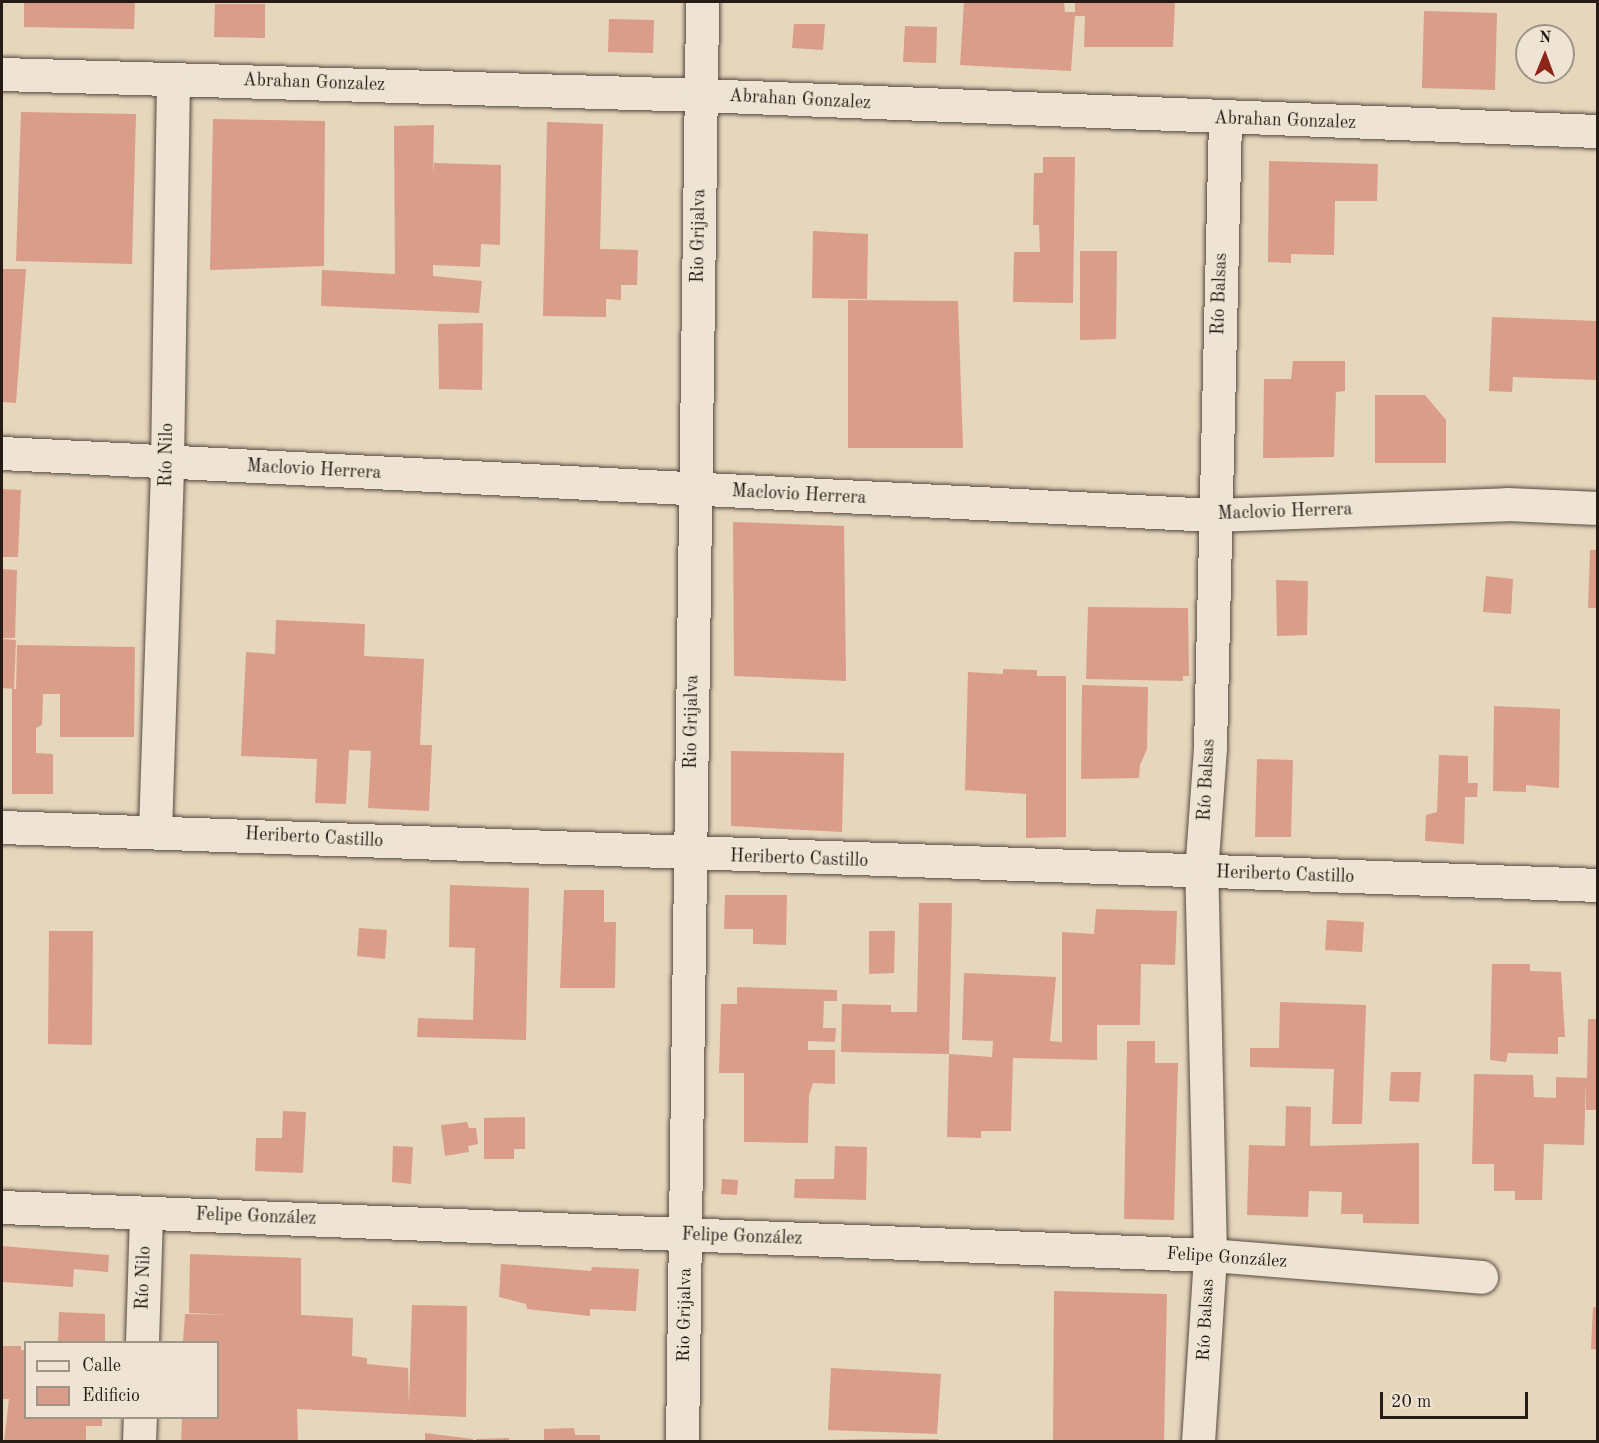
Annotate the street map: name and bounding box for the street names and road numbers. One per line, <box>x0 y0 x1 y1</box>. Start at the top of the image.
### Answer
street label: Abrahan Gonzalez <box>243 70 385 96</box>
street label: Abrahan Gonzalez <box>728 85 872 115</box>
street label: Abrahan Gonzalez <box>1214 108 1356 134</box>
street label: Rio Grijalva <box>687 189 711 283</box>
street label: Río Balsas <box>1208 252 1232 336</box>
street label: Río Nilo <box>156 423 178 487</box>
street label: Maclovio Herrera <box>246 456 382 484</box>
street label: Maclovio Herrera <box>731 481 867 509</box>
street label: Maclovio Herrera <box>1217 499 1353 525</box>
street label: Rio Grijalva <box>680 675 704 769</box>
street label: Río Balsas <box>1194 738 1220 822</box>
street label: Heriberto Castillo <box>244 824 384 852</box>
street label: Heriberto Castillo <box>729 846 869 872</box>
street label: Heriberto Castillo <box>1215 862 1355 888</box>
street label: Felipe González <box>195 1204 317 1230</box>
street label: Felipe González <box>681 1224 803 1250</box>
street label: Felipe González <box>1166 1243 1288 1273</box>
street label: Río Nilo <box>132 1246 156 1310</box>
street label: Rio Grijalva <box>673 1268 697 1362</box>
street label: Río Balsas <box>1193 1278 1219 1362</box>

